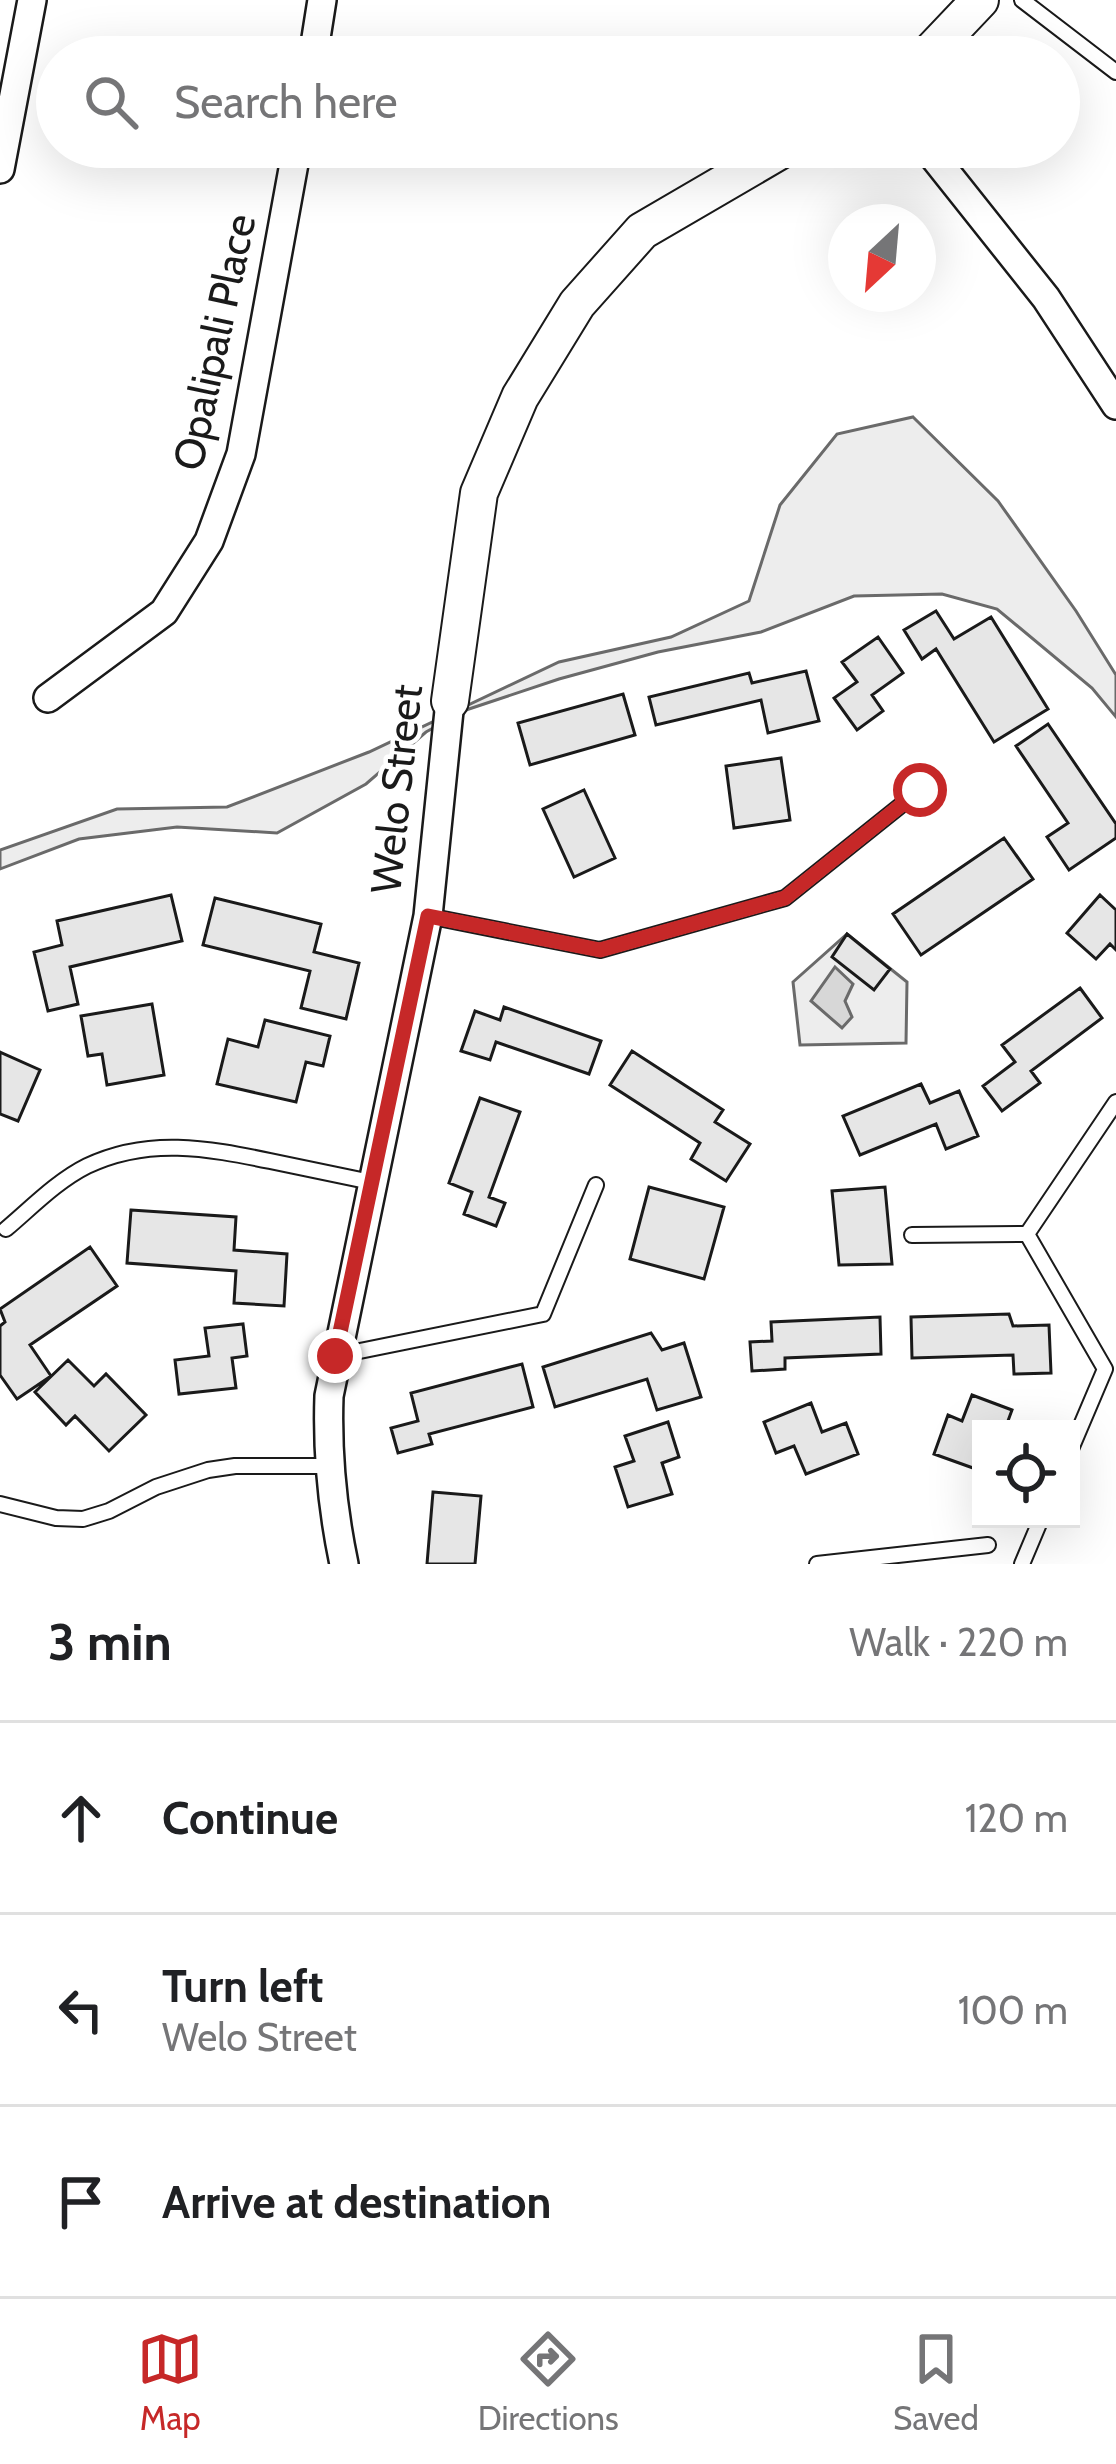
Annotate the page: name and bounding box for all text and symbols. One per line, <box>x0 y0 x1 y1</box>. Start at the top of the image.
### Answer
search box <box>36 36 1080 168</box>
icon: search <box>78 69 144 135</box>
text: Search here <box>174 75 398 129</box>
north arrow <box>828 204 936 312</box>
street label: Opalipali Place <box>161 209 267 475</box>
street label: Welo Street <box>359 682 433 896</box>
route start <box>893 763 947 817</box>
route end <box>308 1329 362 1383</box>
map controls <box>972 1420 1080 1528</box>
button: locate <box>972 1420 1080 1528</box>
text: 3 min <box>48 1611 172 1673</box>
text: Walk · 220 m <box>849 1618 1068 1666</box>
icon: ahead <box>48 1785 114 1851</box>
text: Continue <box>162 1791 338 1845</box>
text: 120 m <box>965 1794 1068 1842</box>
text: Turn left <box>162 1959 324 2013</box>
icon: left <box>48 1977 114 2043</box>
text: 100 m <box>958 1986 1068 2034</box>
text: Welo Street <box>162 2013 357 2061</box>
icon: arrive <box>48 2169 114 2235</box>
text: Arrive at destination <box>162 2175 551 2229</box>
tab: Map <box>137 2326 203 2438</box>
tab: Directions <box>478 2326 619 2438</box>
tab: Saved <box>893 2326 979 2438</box>

